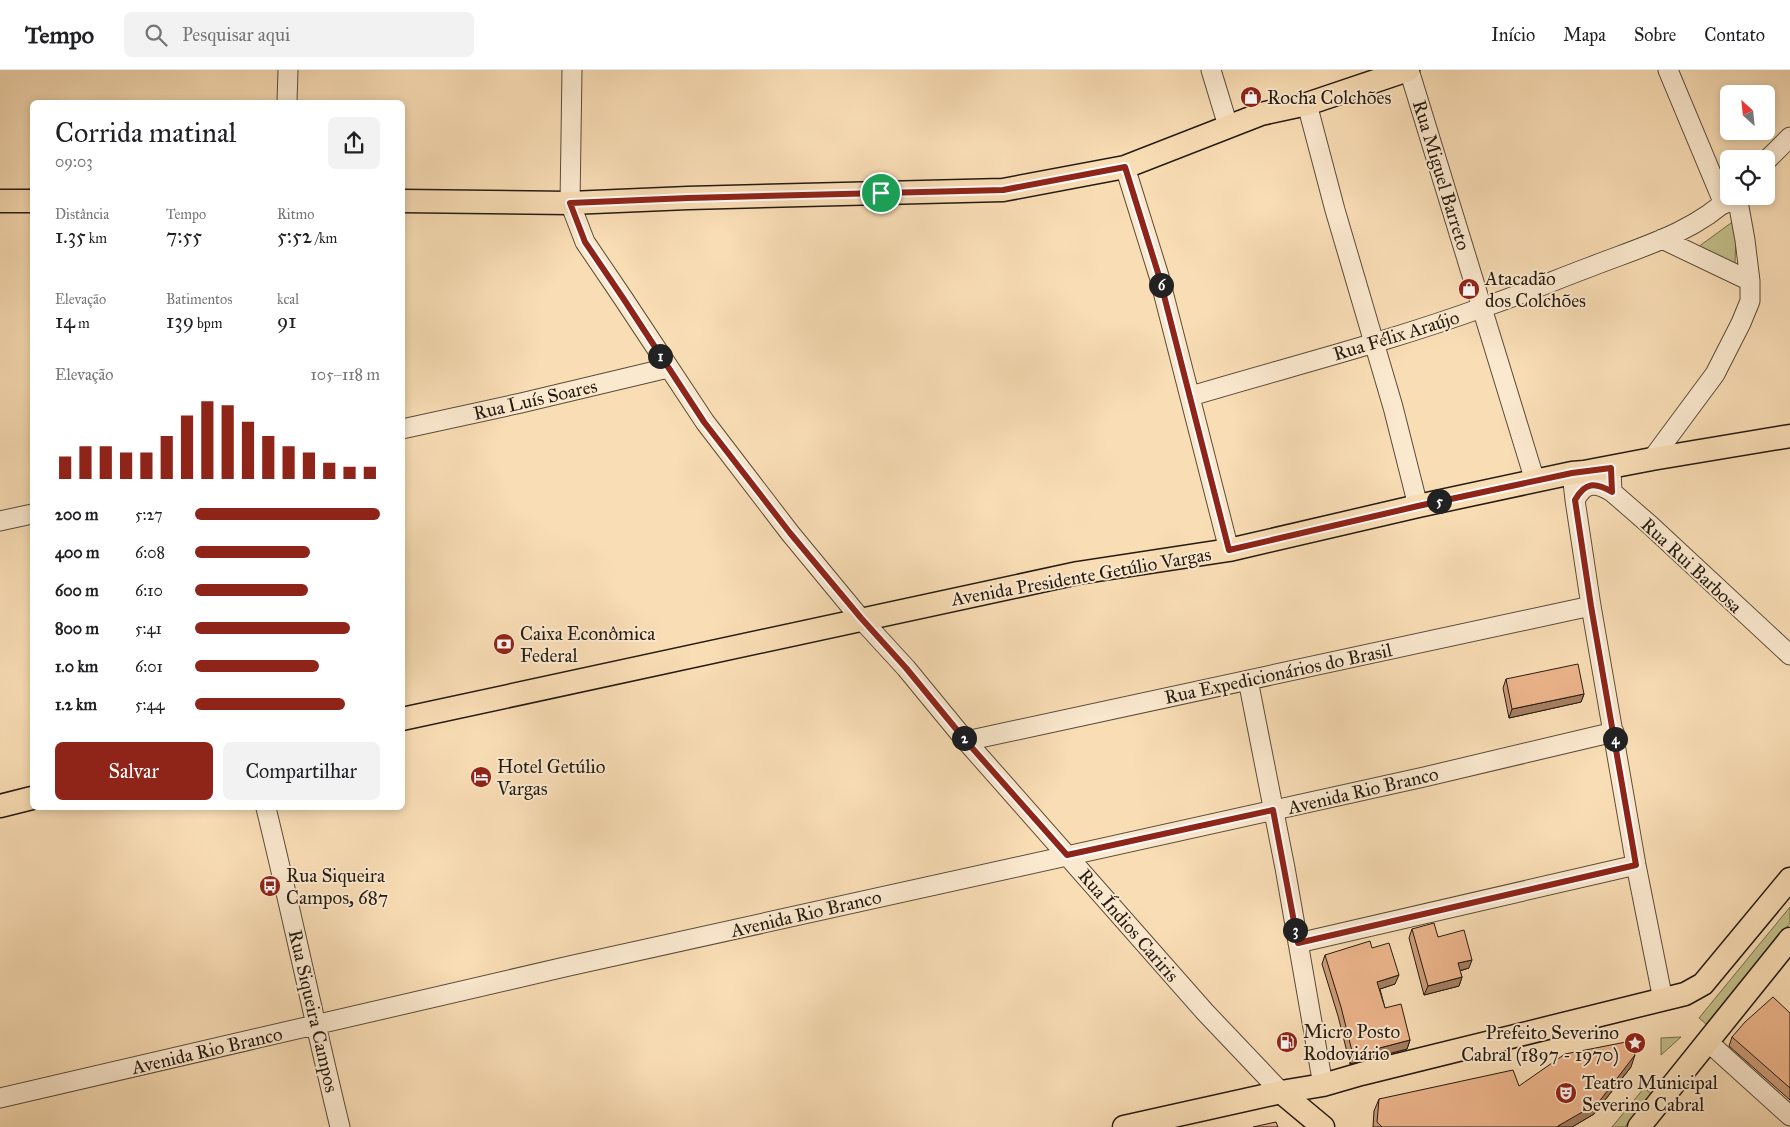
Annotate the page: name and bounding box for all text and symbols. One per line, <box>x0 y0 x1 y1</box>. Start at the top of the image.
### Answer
search box <box>124 12 474 57</box>
text: Tempo <box>25 20 94 50</box>
icon: search <box>142 21 170 49</box>
text: Pesquisar aqui <box>182 23 290 46</box>
text: Início <box>1491 24 1535 46</box>
text: Mapa <box>1563 24 1606 46</box>
text: Sobre <box>1634 24 1676 46</box>
text: Contato <box>1704 24 1765 46</box>
shop icon: Rocha Colchões <box>1239 85 1263 109</box>
north arrow <box>1720 85 1775 140</box>
map controls <box>1720 85 1775 205</box>
place label: Rocha Colchões <box>1267 86 1391 109</box>
street label: Rua Miguel Barreto <box>1407 97 1475 253</box>
text: Corrida matinal <box>55 115 236 150</box>
button: share <box>328 117 380 169</box>
button: locate <box>1720 150 1775 205</box>
text: 09:03 <box>55 152 93 171</box>
pin <box>860 172 902 214</box>
icon: arrive <box>867 179 895 207</box>
text: Distância <box>55 206 109 223</box>
text: Tempo <box>166 206 206 223</box>
text: Ritmo <box>277 206 314 223</box>
text: 1.35 <box>55 223 86 249</box>
text: 7:55 <box>166 223 202 249</box>
text: 5:52 <box>277 223 312 249</box>
text: km <box>86 230 107 247</box>
text: /km <box>312 230 337 247</box>
place label: Atacadão dos Colchões <box>1484 267 1586 312</box>
pin: 6 <box>1148 272 1174 298</box>
text: 6 <box>1158 277 1165 294</box>
shop icon: Atacadão dos Colchões <box>1457 277 1481 301</box>
text: Elevação <box>55 291 106 308</box>
text: Batimentos <box>166 291 232 308</box>
text: kcal <box>277 291 299 308</box>
street label: Rua Félix Araújo <box>1330 305 1462 366</box>
text: 14 <box>55 308 75 334</box>
text: 139 <box>166 308 194 334</box>
text: 91 <box>277 308 296 334</box>
text: m <box>75 315 90 332</box>
text: bpm <box>194 315 223 332</box>
pin: 1 <box>648 344 672 368</box>
text: 1 <box>658 348 663 365</box>
text: Elevação <box>55 365 113 384</box>
text: 105–118 m <box>311 365 380 384</box>
street label: Rua Luís Soares <box>471 374 599 425</box>
pin: 5 <box>1426 488 1452 514</box>
text: 5 <box>1436 493 1443 510</box>
text: 200 m <box>55 505 98 524</box>
text: 5:27 <box>135 505 162 524</box>
street label: Rua Rui Barbosa <box>1636 513 1748 619</box>
street label: Avenida Presidente Getúlio Vargas <box>948 542 1213 612</box>
text: 400 m <box>55 543 99 562</box>
text: 6:08 <box>135 543 165 562</box>
text: 600 m <box>55 581 99 600</box>
text: 6:10 <box>135 581 163 600</box>
text: 800 m <box>55 619 99 638</box>
text: 5:41 <box>135 619 162 638</box>
place label: Caixa Econômica Federal <box>520 622 656 667</box>
bank icon: Caixa Econômica Federal <box>492 632 516 656</box>
street label: Rua Expedicionários do Brasil <box>1162 638 1395 709</box>
text: 1.0 km <box>55 657 98 676</box>
text: 6:01 <box>135 657 163 676</box>
text: 1.2 km <box>55 695 97 714</box>
text: 5:44 <box>135 695 164 714</box>
pin: 2 <box>952 726 976 750</box>
pin: 4 <box>1602 726 1628 752</box>
text: 2 <box>961 730 968 747</box>
text: 4 <box>1612 731 1619 748</box>
button: Salvar <box>55 742 213 800</box>
button: Compartilhar <box>223 742 380 800</box>
place label: Hotel Getúlio Vargas <box>496 755 606 801</box>
street label: Avenida Rio Branco <box>1285 762 1441 819</box>
hotel icon: Hotel Getúlio Vargas <box>469 765 493 789</box>
place label: Rua Siqueira Campos, 687 <box>286 864 388 909</box>
street label: Rua Índios Cariris <box>1073 864 1185 986</box>
bus stop icon: Rua Siqueira Campos, 687 <box>258 874 282 898</box>
street label: Avenida Rio Branco <box>728 885 884 942</box>
pin: 3 <box>1282 918 1308 942</box>
text: 3 <box>1293 922 1298 939</box>
street label: Rua Siqueira Campos <box>283 928 343 1095</box>
place label: Micro Posto Rodoviário <box>1303 1020 1400 1065</box>
place label: Prefeito Severino Cabral (1897 - 1970) <box>1461 1021 1619 1067</box>
street label: Avenida Rio Branco <box>129 1022 285 1079</box>
fuel station icon: Micro Posto Rodoviário <box>1275 1030 1299 1054</box>
place icon: Prefeito Severino Cabral (1897 - 1970) <box>1623 1031 1647 1055</box>
place label: Teatro Municipal Severino Cabral <box>1582 1071 1719 1116</box>
theatre icon: Teatro Municipal Severino Cabral <box>1554 1081 1578 1105</box>

